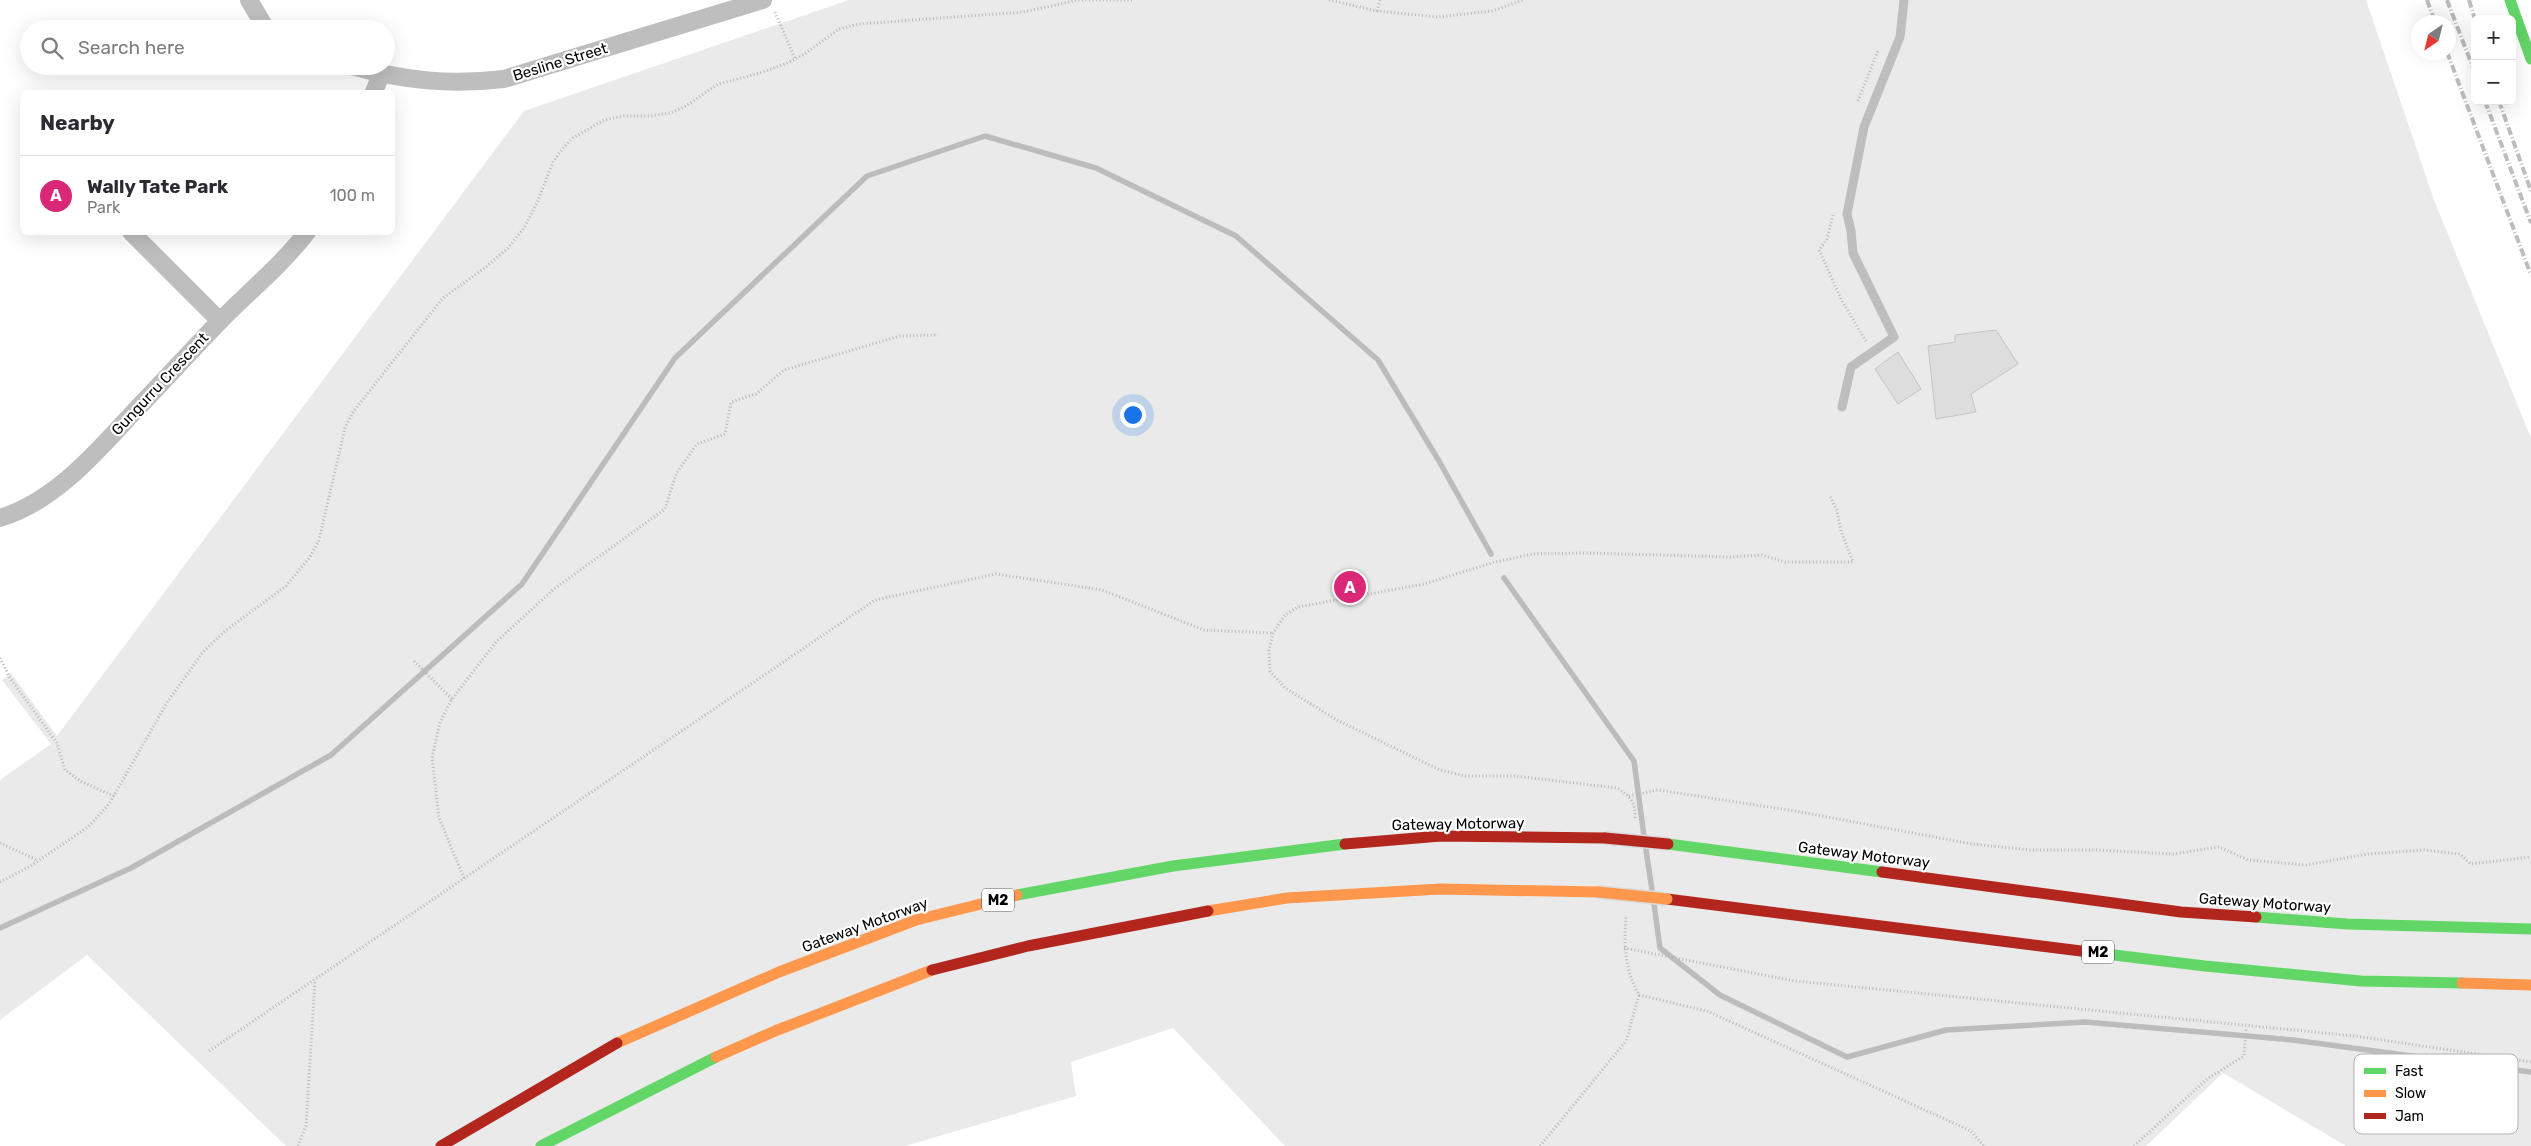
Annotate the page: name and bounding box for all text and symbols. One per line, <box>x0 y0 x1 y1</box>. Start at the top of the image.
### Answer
north arrow <box>2411 15 2456 60</box>
map controls <box>2471 15 2516 105</box>
button: + <box>2471 15 2516 60</box>
search box <box>20 20 395 75</box>
icon: search <box>38 34 66 62</box>
text: Search here <box>78 36 185 59</box>
street label: Besline Street <box>511 39 610 85</box>
button: − <box>2471 60 2516 105</box>
text: Nearby <box>40 110 115 135</box>
text: Wally Tate Park <box>87 175 228 198</box>
text: A <box>50 186 62 205</box>
text: 100 m <box>330 186 375 205</box>
text: Park <box>87 198 120 217</box>
street label: Gungurru Crescent <box>108 329 212 439</box>
your location <box>1120 402 1146 428</box>
pin: A <box>1334 568 1366 606</box>
street label: Gateway Motorway <box>1391 814 1525 834</box>
street label: Gateway Motorway <box>1797 838 1931 872</box>
road number: M2 <box>982 888 1014 912</box>
street label: Gateway Motorway <box>2198 889 2332 917</box>
street label: Gateway Motorway <box>800 894 930 956</box>
road number: M2 <box>2082 940 2114 964</box>
legend <box>2354 1054 2518 1134</box>
text: Fast <box>2395 1063 2424 1080</box>
text: Slow <box>2395 1085 2426 1102</box>
text: Jam <box>2395 1108 2424 1125</box>

